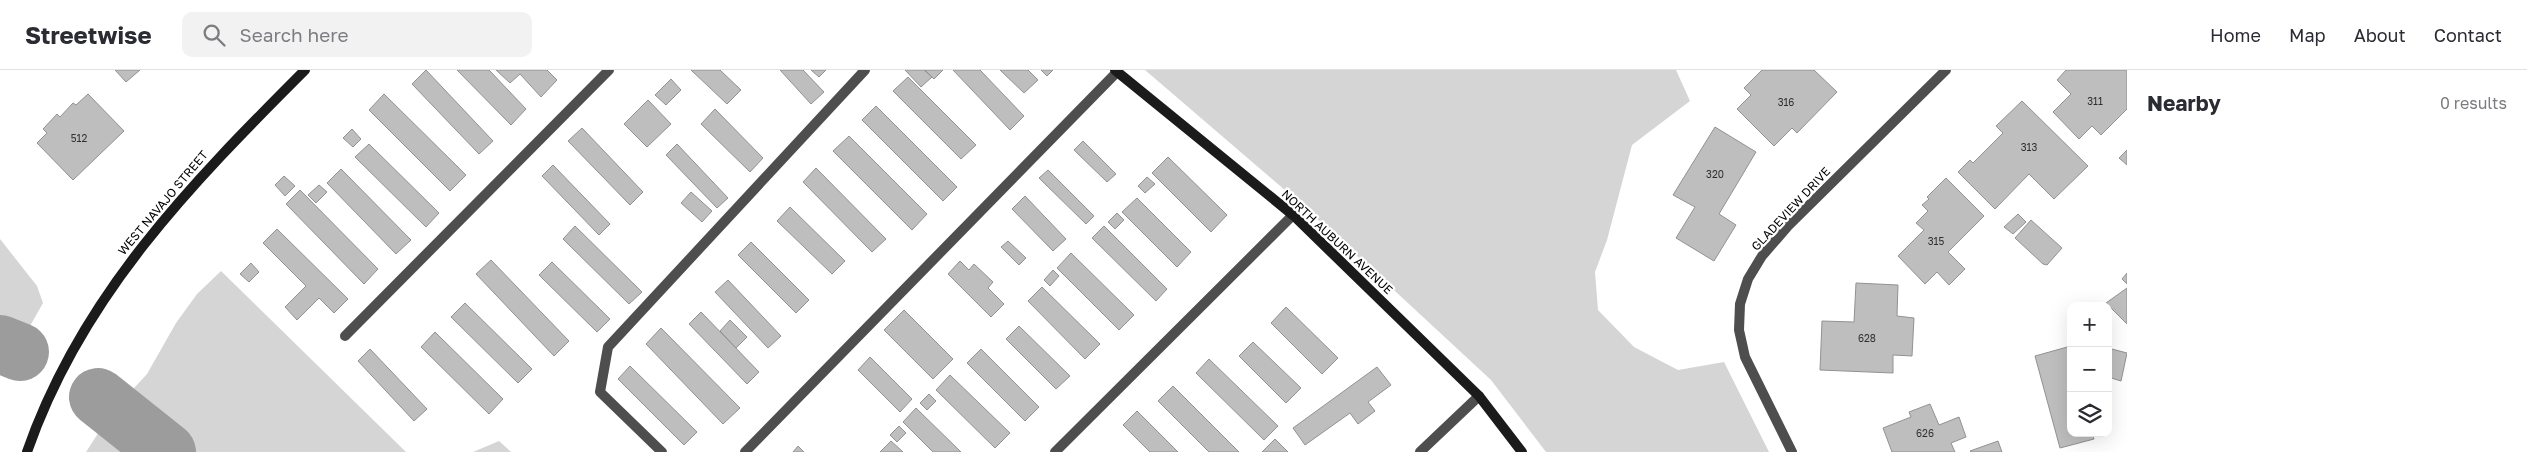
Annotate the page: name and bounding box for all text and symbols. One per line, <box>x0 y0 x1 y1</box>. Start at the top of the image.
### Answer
search box <box>182 12 532 57</box>
text: Streetwise <box>25 20 152 49</box>
icon: search <box>200 21 228 49</box>
text: Search here <box>240 23 348 46</box>
text: Home <box>2210 24 2261 46</box>
text: Map <box>2289 24 2326 46</box>
text: About <box>2354 24 2406 46</box>
text: Contact <box>2434 24 2502 46</box>
text: Nearby <box>2147 90 2221 116</box>
text: 0 results <box>2440 93 2507 113</box>
house number: 311 <box>2087 95 2103 107</box>
house number: 316 <box>1778 96 1794 108</box>
house number: 512 <box>71 132 87 144</box>
house number: 313 <box>2021 141 2037 153</box>
street label: WEST NAVAJO STREET <box>114 147 211 258</box>
street label: GLADEVIEW DRIVE <box>1748 164 1833 254</box>
house number: 320 <box>1706 168 1724 180</box>
street label: NORTH AUBURN AVENUE <box>1279 186 1396 297</box>
house number: 315 <box>1928 235 1944 247</box>
map controls <box>2067 302 2112 437</box>
button: + <box>2067 302 2112 347</box>
house number: 628 <box>1858 332 1876 344</box>
button: − <box>2067 347 2112 392</box>
button: layers <box>2067 392 2112 437</box>
house number: 626 <box>1916 427 1934 439</box>

